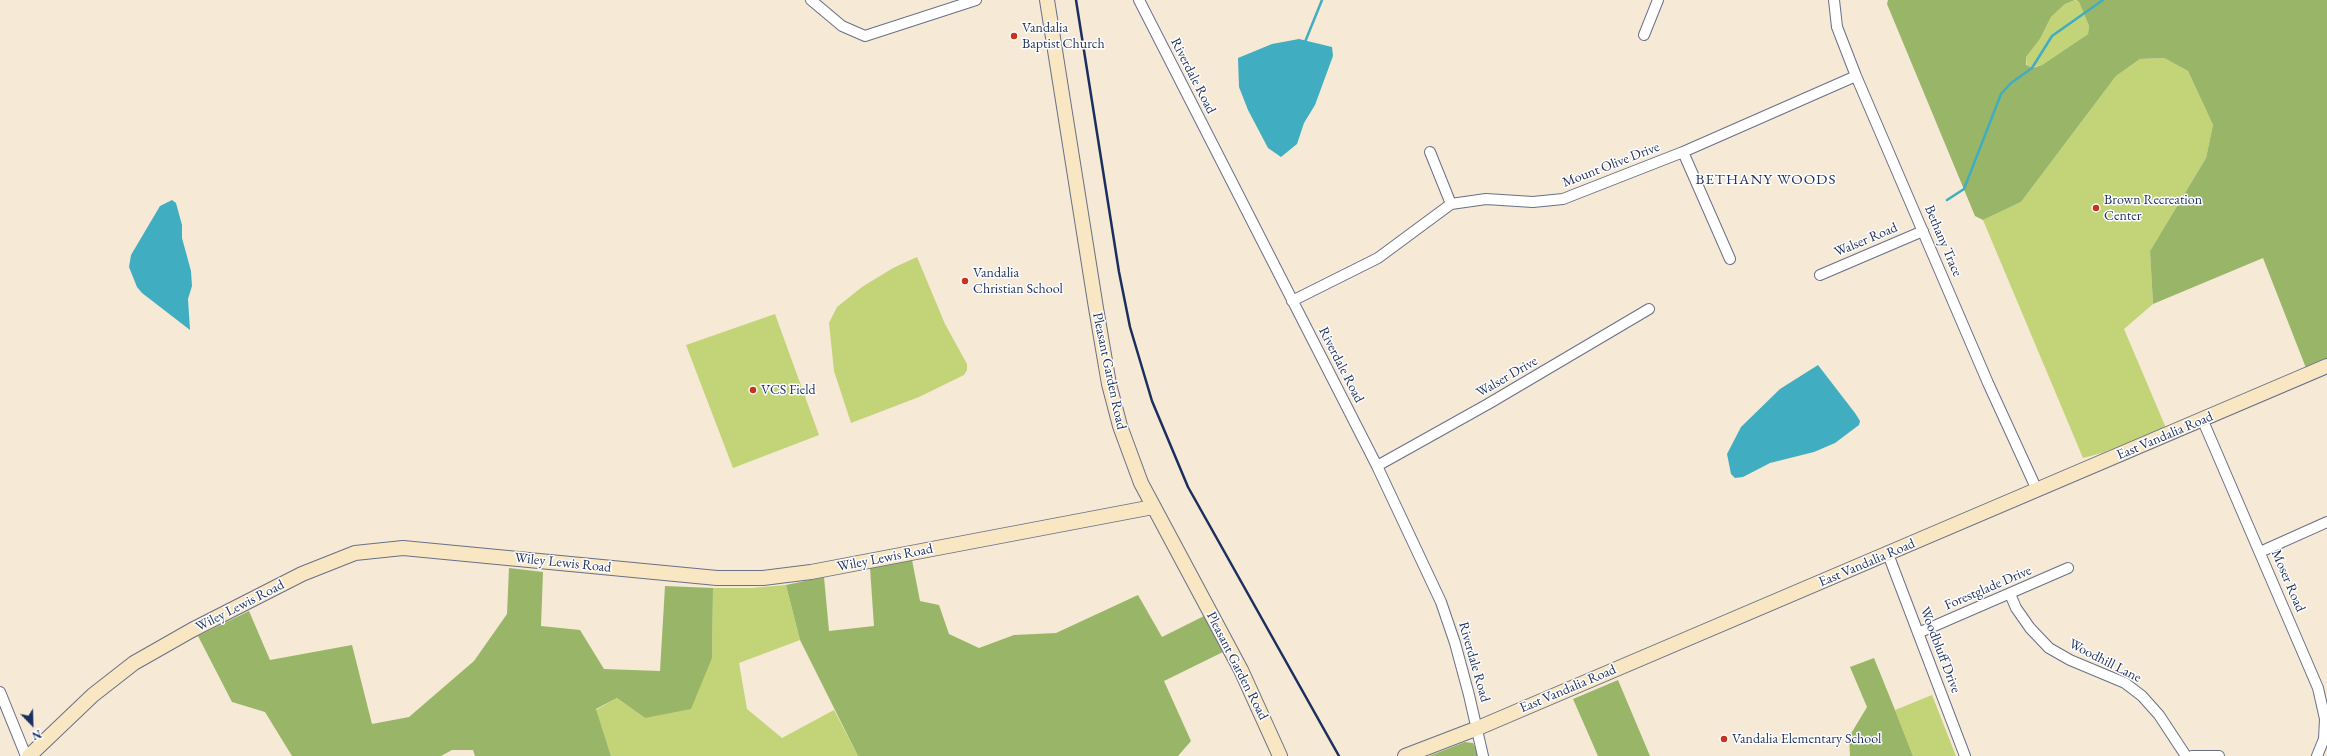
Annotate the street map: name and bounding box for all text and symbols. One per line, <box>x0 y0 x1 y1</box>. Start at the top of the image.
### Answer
place label: Vandalia Baptist Church <box>1022 20 1105 52</box>
marker: Vandalia Baptist Church <box>1009 31 1019 41</box>
street label: Riverdale Road <box>1167 35 1219 117</box>
street label: Mount Olive Drive <box>1560 139 1662 191</box>
district label: BETHANY WOODS <box>1696 171 1836 189</box>
place label: Brown Recreation Center <box>2104 192 2202 224</box>
street label: Bethany Trace <box>1920 203 1966 279</box>
marker: Brown Recreation Center <box>2091 203 2101 213</box>
street label: Walser Road <box>1832 219 1900 261</box>
place label: Vandalia Christian School <box>973 265 1063 298</box>
marker: Vandalia Christian School <box>960 276 970 286</box>
street label: Pleasant Garden Road <box>1088 311 1130 431</box>
street label: Riverdale Road <box>1315 324 1367 406</box>
street label: Walser Drive <box>1473 353 1541 401</box>
place label: VCS Field <box>761 382 816 398</box>
marker: VCS Field <box>748 385 758 395</box>
street label: East Vandalia Road <box>2114 408 2216 464</box>
street label: East Vandalia Road <box>1816 535 1918 591</box>
street label: Wiley Lewis Road <box>836 540 934 576</box>
street label: Moser Road <box>2267 547 2309 615</box>
street label: Wiley Lewis Road <box>514 550 612 576</box>
street label: Forestglade Drive <box>1942 562 2034 614</box>
street label: Wiley Lewis Road <box>193 576 287 636</box>
street label: Woodbluff Drive <box>1916 605 1964 695</box>
street label: Pleasant Garden Road <box>1202 609 1272 723</box>
street label: Riverdale Road <box>1454 620 1494 704</box>
street label: Woodhill Lane <box>2066 636 2144 686</box>
street label: East Vandalia Road <box>1517 661 1619 717</box>
north arrow <box>12 704 52 744</box>
text: N <box>30 727 44 743</box>
place label: Vandalia Elementary School <box>1732 731 1881 747</box>
marker: Vandalia Elementary School <box>1719 734 1729 744</box>

